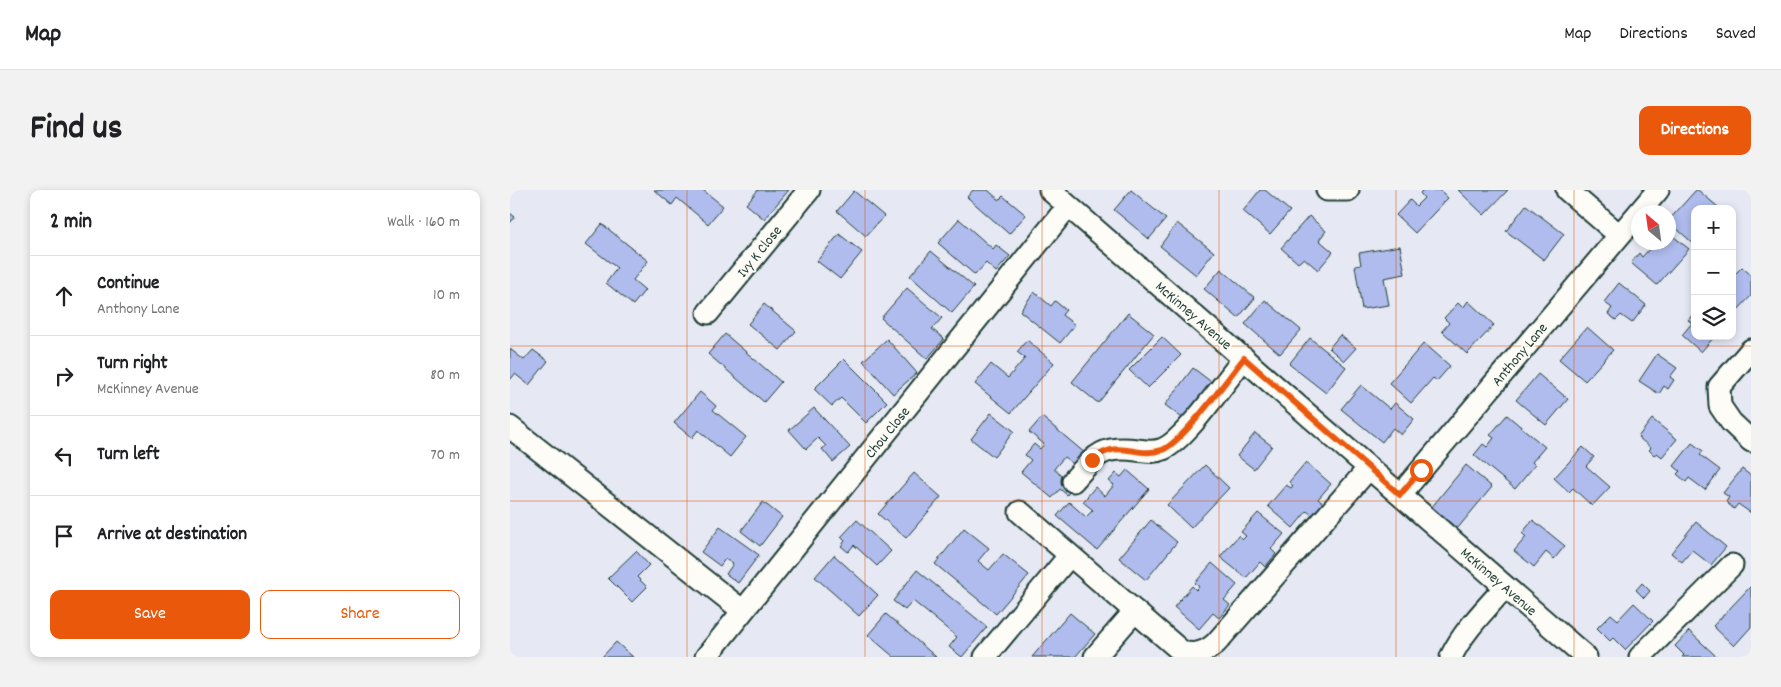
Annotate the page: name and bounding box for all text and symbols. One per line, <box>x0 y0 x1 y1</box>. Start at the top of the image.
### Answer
text: Map <box>25 18 61 52</box>
text: Map <box>1564 22 1591 47</box>
text: Directions <box>1619 22 1688 47</box>
text: Saved <box>1716 22 1756 47</box>
text: Find us <box>30 105 122 155</box>
button: Directions <box>1639 106 1751 155</box>
north arrow <box>1631 205 1676 250</box>
map controls <box>1691 205 1736 340</box>
button: + <box>1691 205 1736 250</box>
text: 2 min <box>50 208 92 238</box>
text: Walk · 160 m <box>387 211 460 234</box>
street label: Ivy K Close <box>733 221 789 283</box>
button: − <box>1691 250 1736 295</box>
text: Continue <box>97 271 159 298</box>
street label: McKinney Avenue <box>1149 277 1236 356</box>
icon: ahead <box>50 282 78 310</box>
text: 10 m <box>433 284 460 307</box>
button: layers <box>1691 295 1736 340</box>
text: Anthony Lane <box>97 298 180 321</box>
street label: Anthony Lane <box>1487 318 1554 392</box>
text: Turn right <box>97 351 168 378</box>
icon: right <box>50 362 78 390</box>
text: 80 m <box>430 364 460 387</box>
text: McKinney Avenue <box>97 378 199 401</box>
street label: Chou Close <box>861 402 917 464</box>
icon: left <box>50 442 78 470</box>
text: Turn left <box>97 442 160 469</box>
text: 70 m <box>430 444 460 467</box>
route end <box>1081 449 1104 472</box>
route start <box>1410 459 1433 482</box>
icon: arrive <box>50 522 78 550</box>
text: Arrive at destination <box>97 522 247 549</box>
street label: McKinney Avenue <box>1454 543 1541 622</box>
button: Save <box>50 590 250 639</box>
button: Share <box>260 590 460 639</box>

